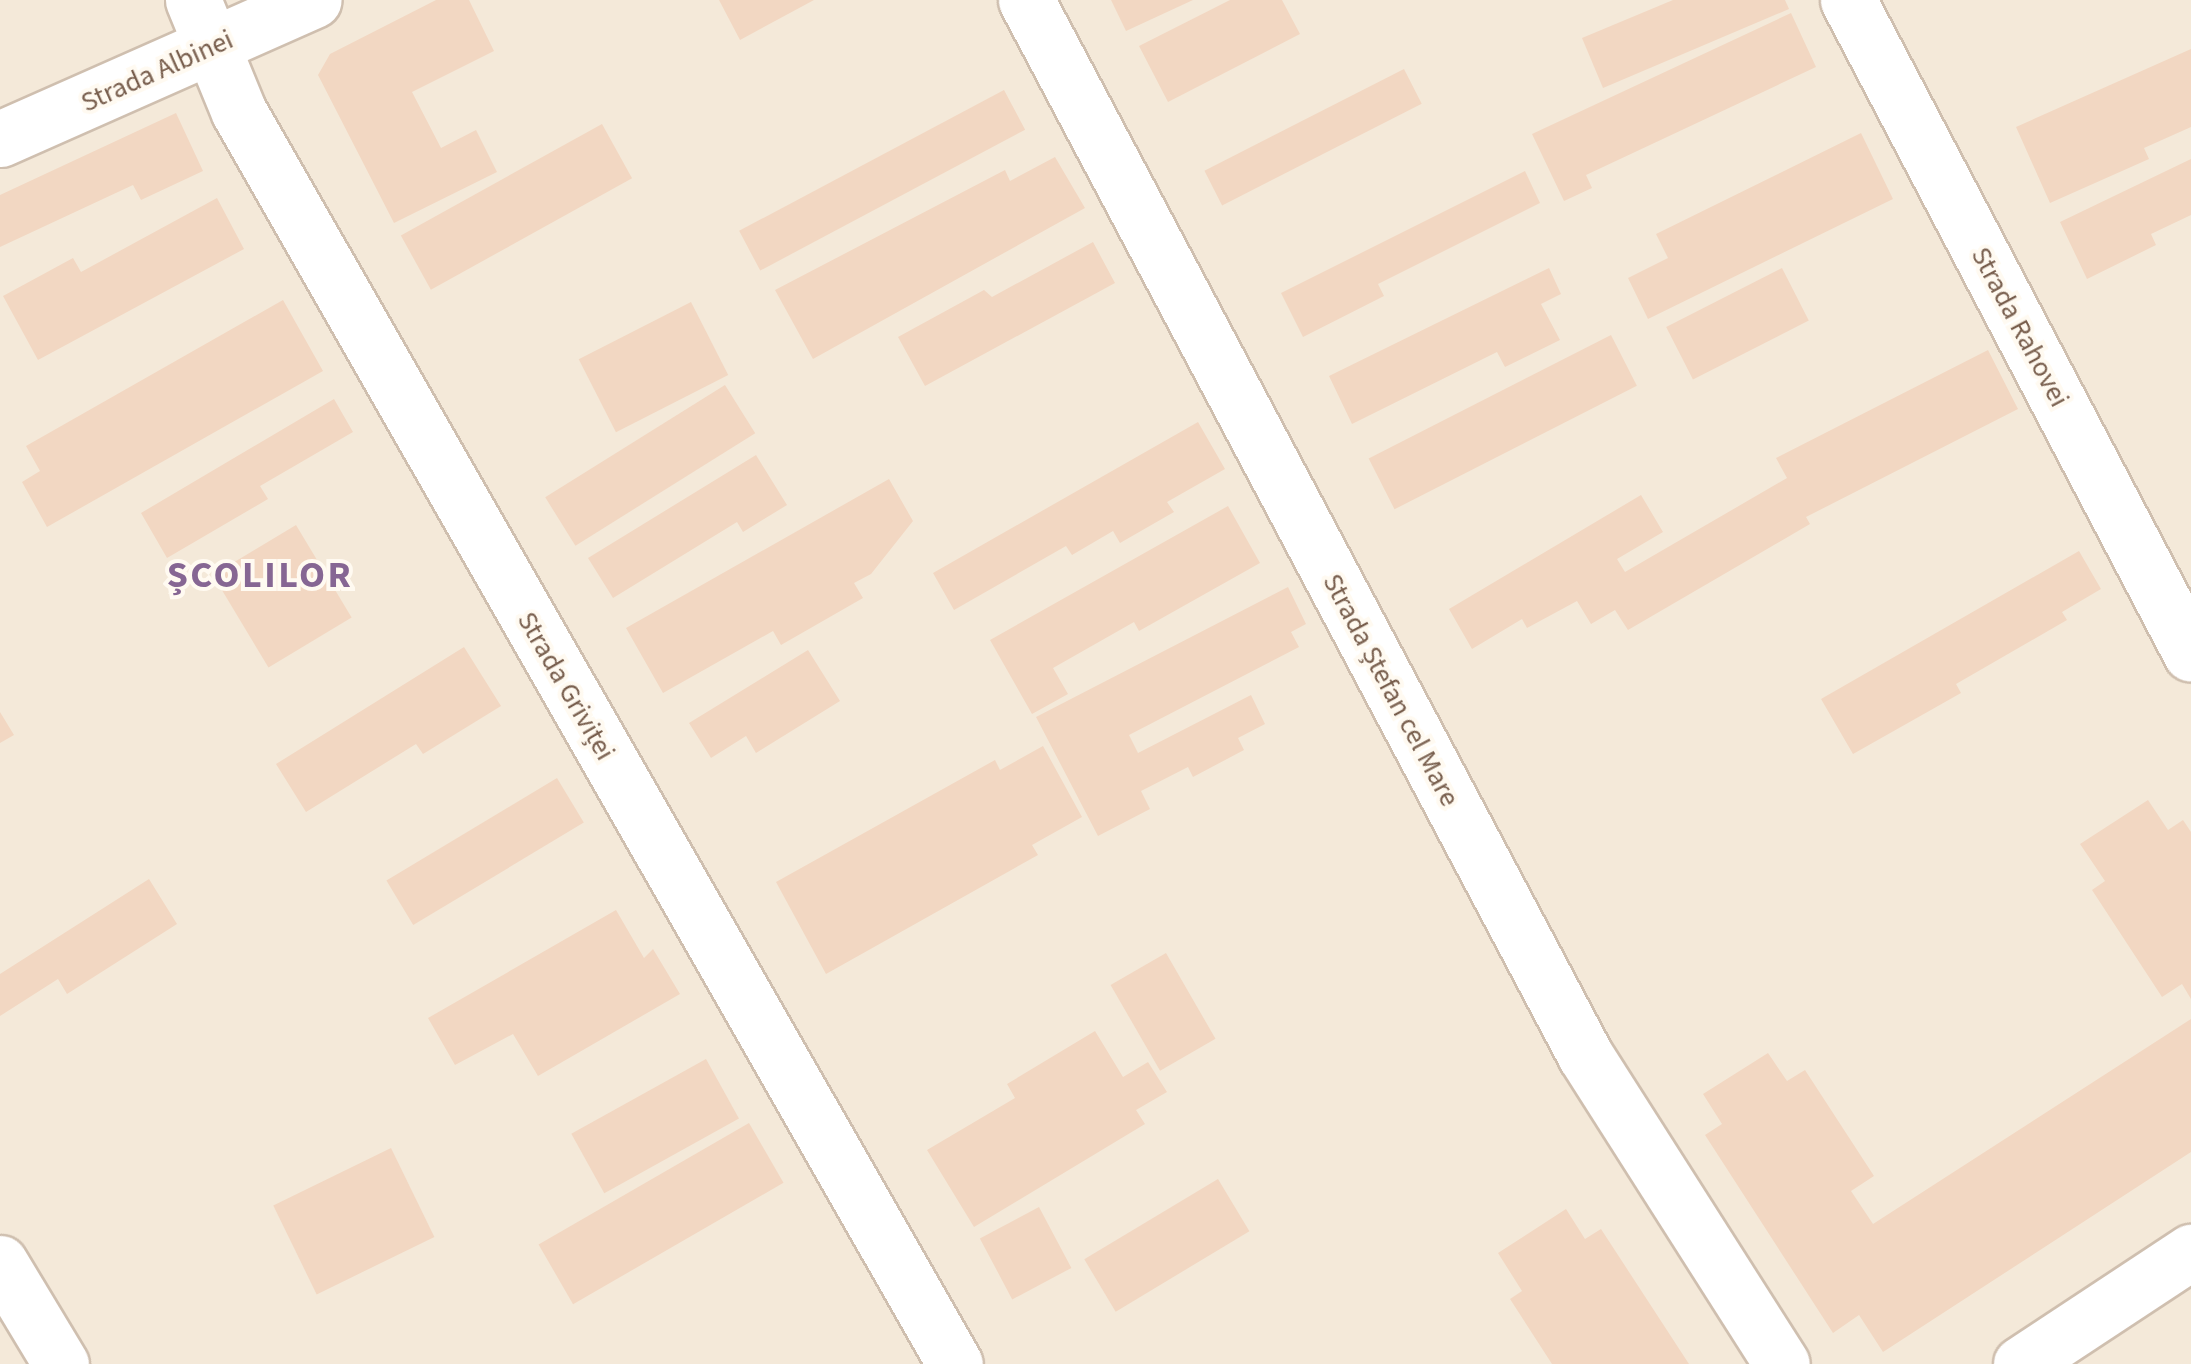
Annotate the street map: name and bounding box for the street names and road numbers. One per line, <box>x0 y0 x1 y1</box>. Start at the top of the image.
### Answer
street label: Strada Albinei <box>76 23 238 119</box>
street label: Strada Rahovei <box>1964 241 2076 413</box>
street label: Strada Ștefan cel Mare <box>1315 568 1467 812</box>
street label: Strada Griviței <box>510 606 622 766</box>

